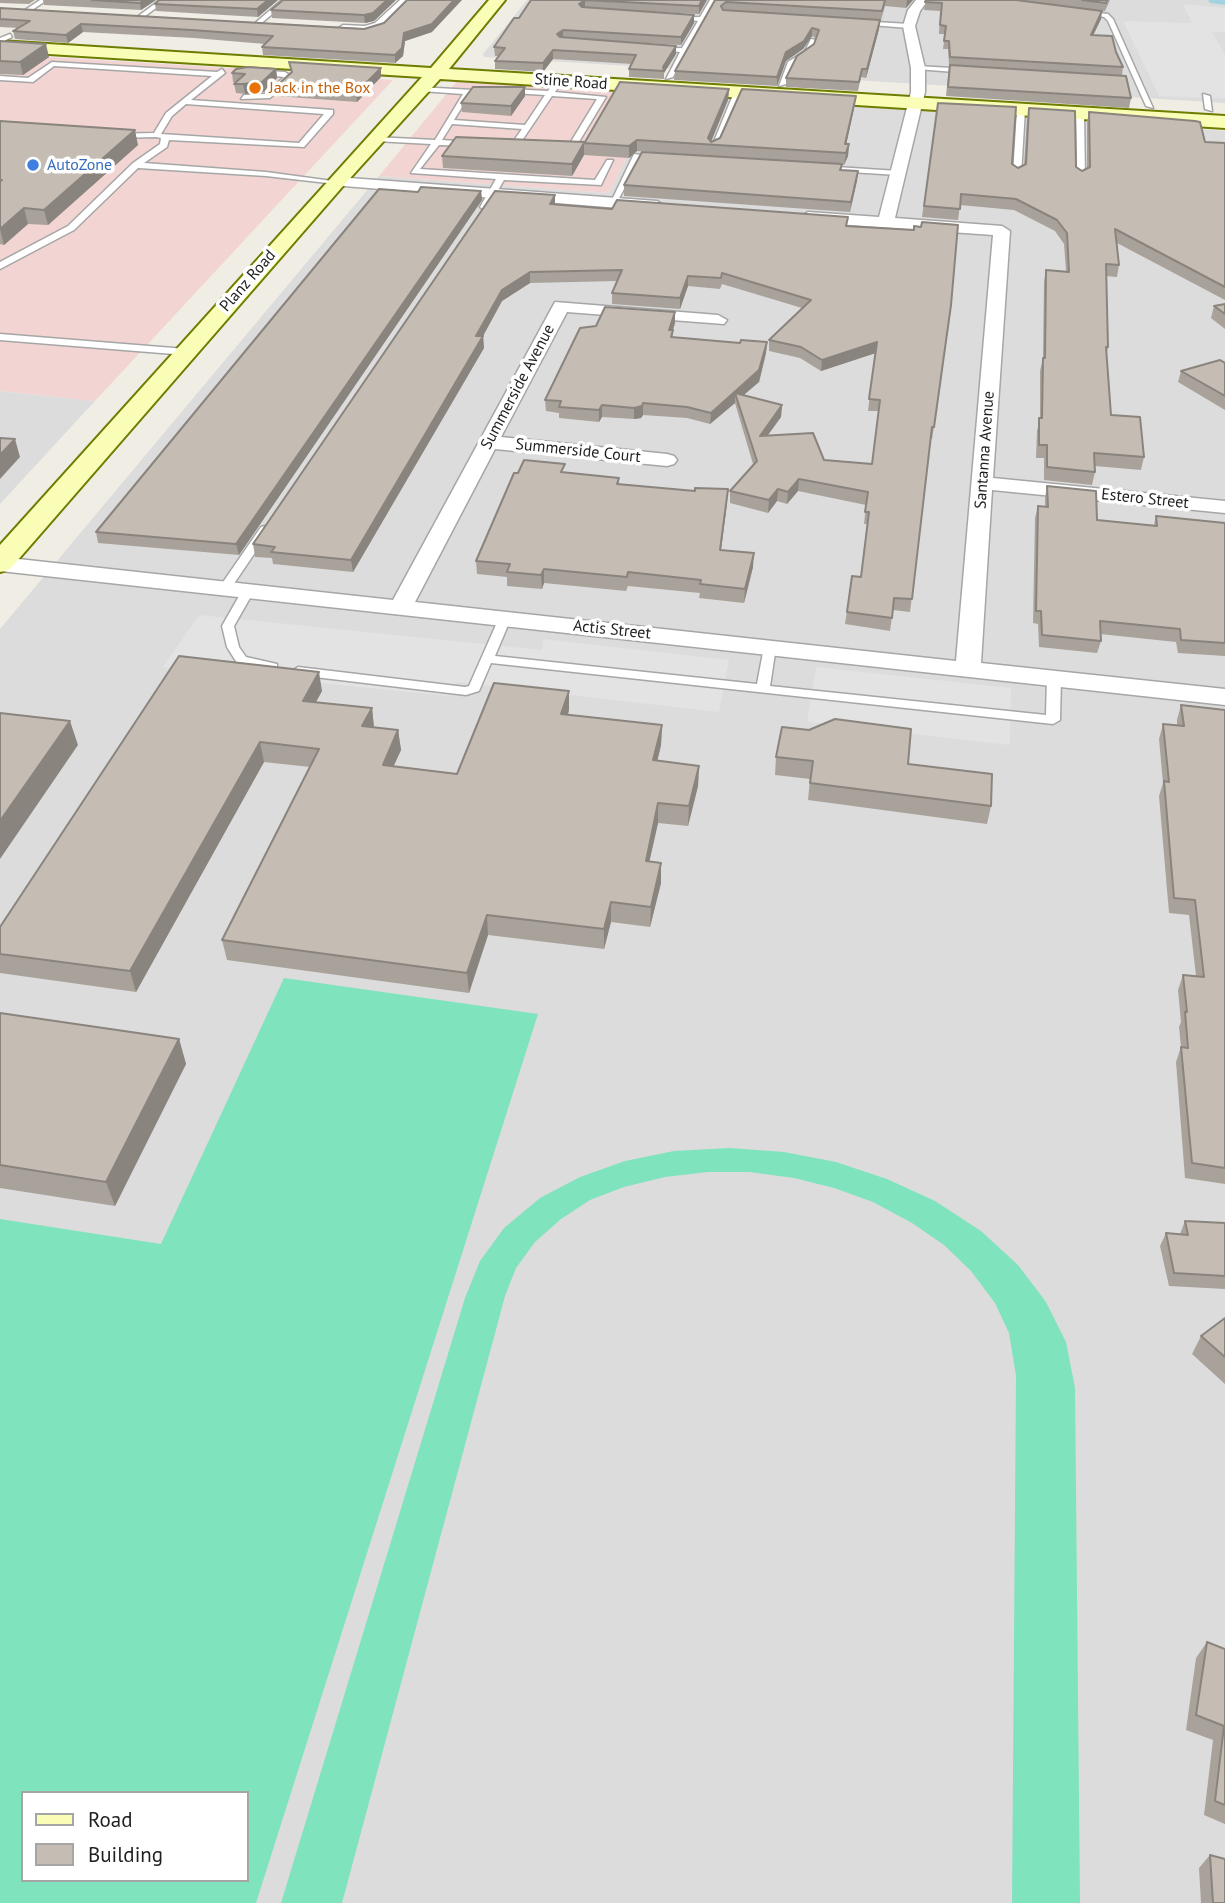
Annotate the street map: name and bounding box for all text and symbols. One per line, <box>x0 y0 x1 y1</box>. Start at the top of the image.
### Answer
street label: Stine Road <box>534 70 608 94</box>
place label: Jack in the Box <box>269 78 370 98</box>
marker: Jack in the Box <box>247 80 263 96</box>
place label: AutoZone <box>47 155 112 175</box>
marker: AutoZone <box>25 157 41 173</box>
street label: Planz Road <box>216 246 280 316</box>
street label: Summerside Avenue <box>477 321 559 453</box>
street label: Santanna Avenue <box>971 390 999 510</box>
street label: Summerside Court <box>514 435 642 467</box>
street label: Estero Street <box>1100 485 1190 513</box>
street label: Actis Street <box>572 616 652 644</box>
legend <box>21 1791 248 1882</box>
text: Road <box>88 1806 132 1833</box>
text: Building <box>88 1841 163 1868</box>

